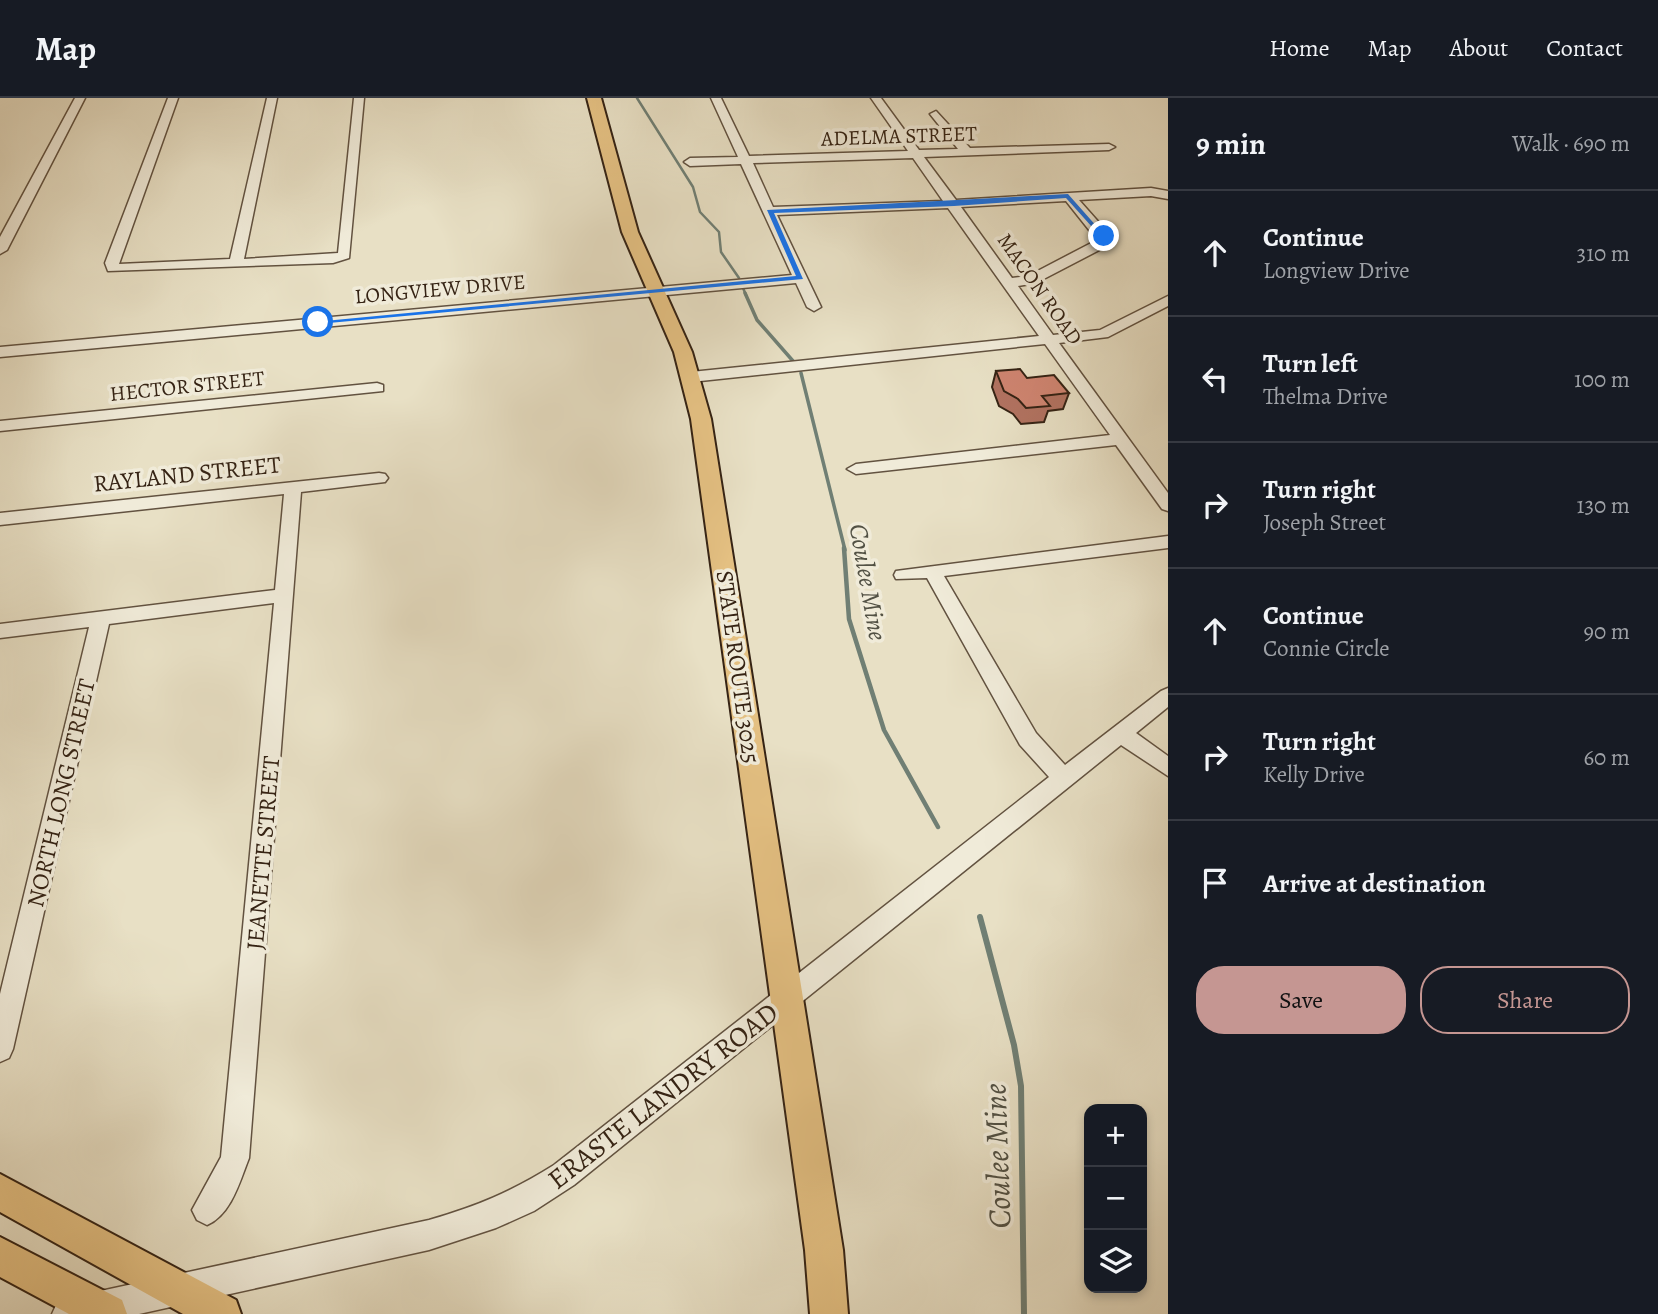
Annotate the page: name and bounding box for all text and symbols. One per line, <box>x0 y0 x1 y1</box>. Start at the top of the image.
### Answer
text: Map <box>35 26 96 71</box>
text: Home <box>1269 32 1330 64</box>
text: Map <box>1368 32 1412 64</box>
text: About <box>1450 32 1508 64</box>
text: Contact <box>1546 32 1623 64</box>
street label: ADELMA STREET <box>820 119 978 153</box>
text: 9 min <box>1196 124 1266 164</box>
text: Walk · 690 m <box>1512 128 1630 159</box>
route end <box>1088 220 1119 251</box>
text: Continue <box>1263 220 1364 255</box>
street label: MACON ROAD <box>991 228 1089 350</box>
icon: ahead <box>1196 234 1234 272</box>
text: 310 m <box>1577 238 1630 269</box>
text: Longview Drive <box>1263 255 1410 286</box>
street label: LONGVIEW DRIVE <box>353 268 527 310</box>
route start <box>302 306 333 337</box>
text: Turn left <box>1263 346 1358 381</box>
icon: left <box>1196 360 1234 398</box>
street label: HECTOR STREET <box>108 364 266 408</box>
text: 100 m <box>1574 364 1630 395</box>
text: Thelma Drive <box>1263 381 1388 412</box>
street label: RAYLAND STREET <box>92 448 282 500</box>
text: Turn right <box>1263 472 1376 507</box>
icon: right <box>1196 486 1234 524</box>
text: 130 m <box>1577 490 1630 521</box>
text: Joseph Street <box>1263 507 1386 538</box>
water label: Coulee Mine <box>841 521 895 643</box>
street label: STATE ROUTE 3025 <box>709 568 767 766</box>
text: Continue <box>1263 598 1364 633</box>
icon: ahead <box>1196 612 1234 650</box>
text: 90 m <box>1584 616 1630 647</box>
text: Connie Circle <box>1263 633 1390 664</box>
street label: NORTH LONG STREET <box>19 676 103 910</box>
text: Turn right <box>1263 724 1376 759</box>
icon: right <box>1196 738 1234 776</box>
text: 60 m <box>1583 742 1630 773</box>
street label: JEANETTE STREET <box>239 755 287 951</box>
text: Kelly Drive <box>1263 759 1365 790</box>
icon: arrive <box>1196 864 1234 902</box>
text: Arrive at destination <box>1263 866 1486 901</box>
button: Save <box>1196 966 1406 1034</box>
button: Share <box>1420 966 1630 1034</box>
street label: ERASTE LANDRY ROAD <box>540 994 786 1198</box>
water label: Coulee Mine <box>972 1083 1022 1229</box>
map controls <box>1084 1104 1147 1293</box>
button: + <box>1084 1104 1147 1167</box>
button: − <box>1084 1167 1147 1230</box>
button: layers <box>1084 1230 1147 1293</box>

